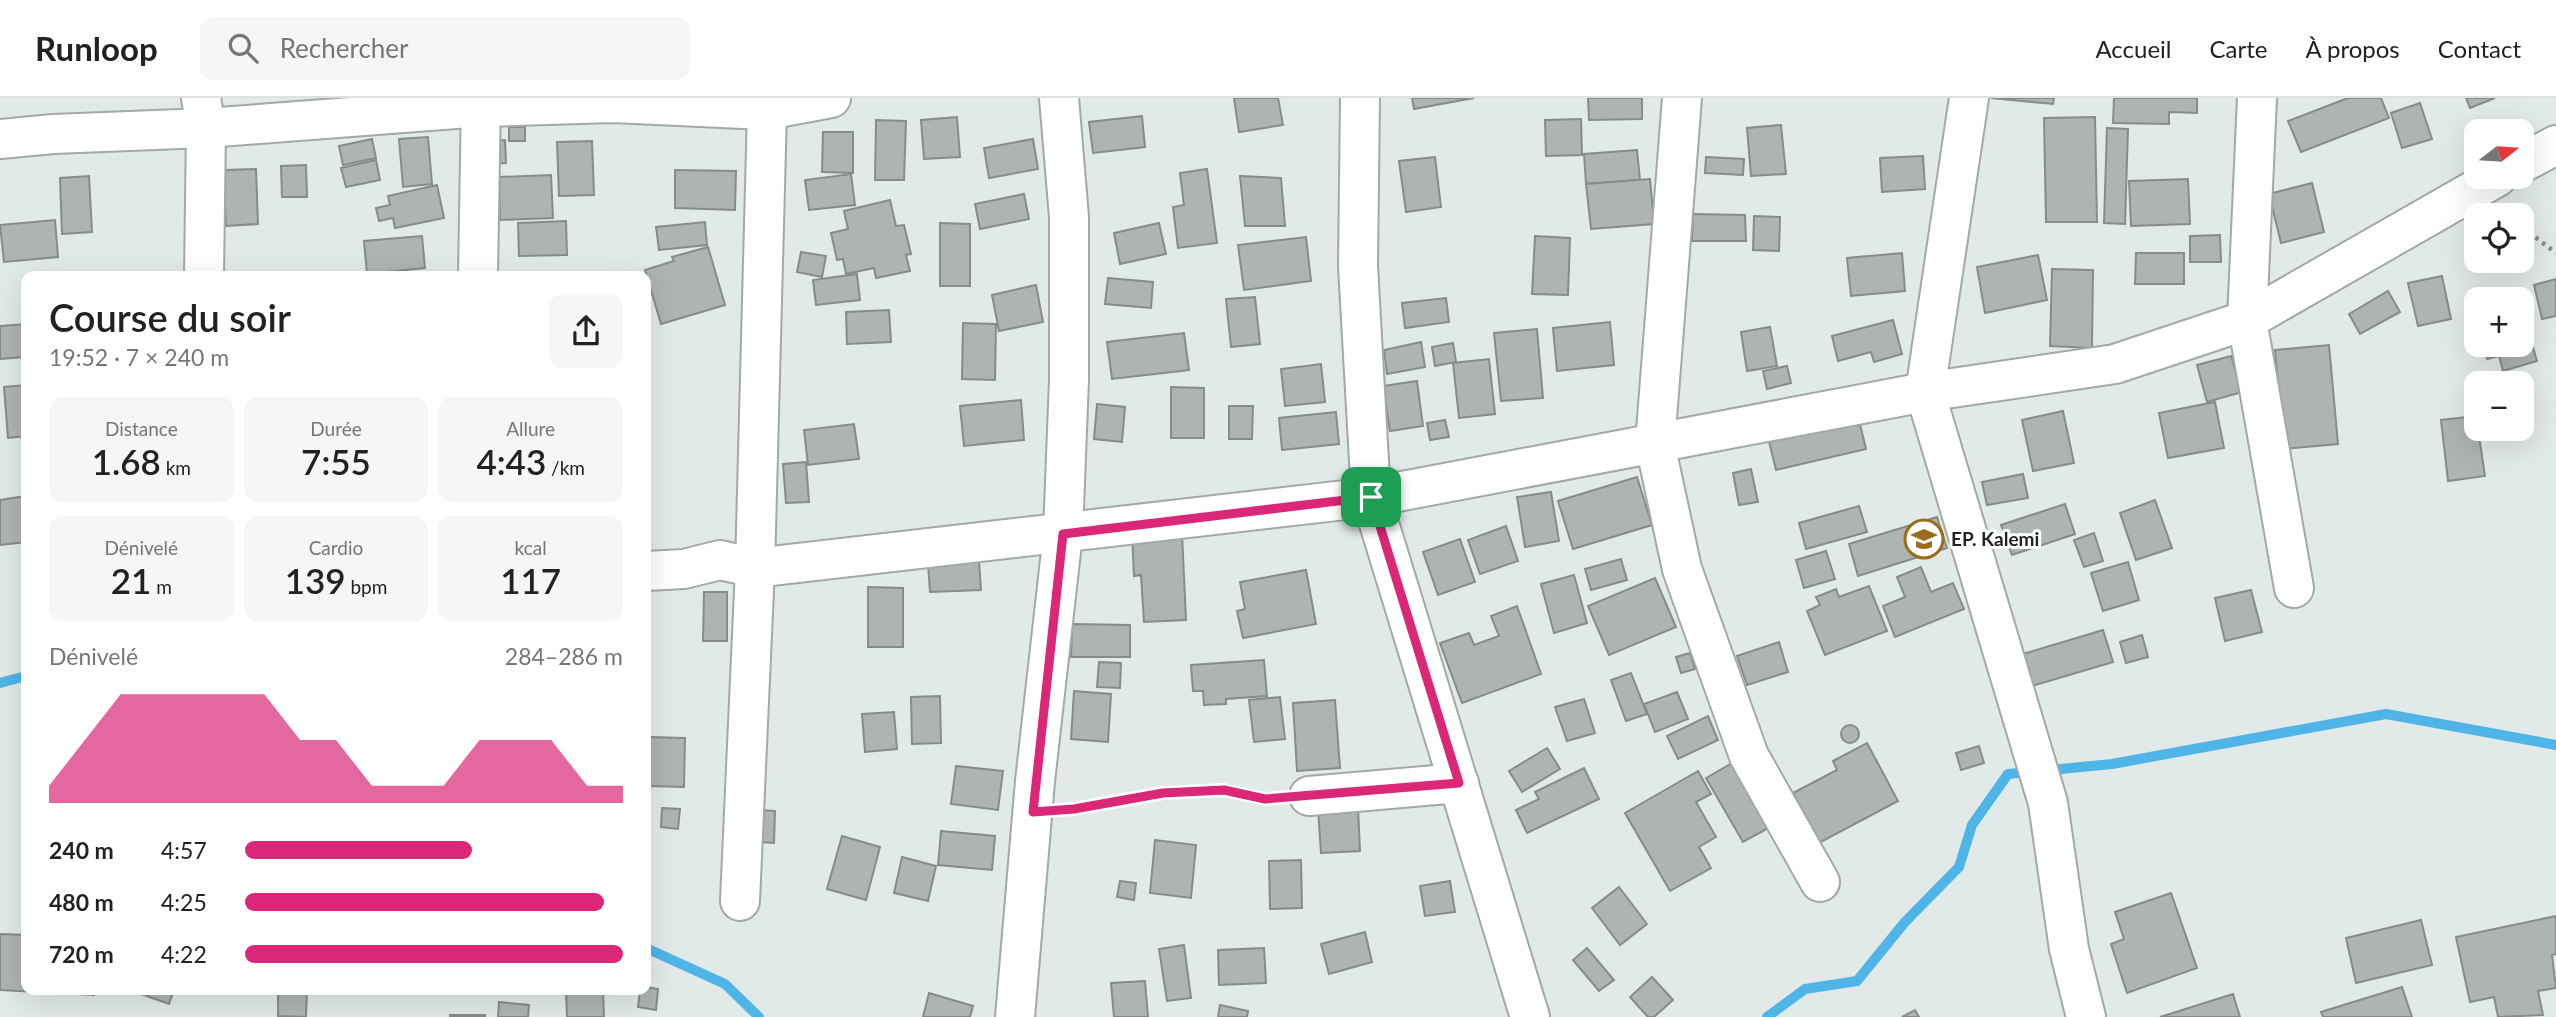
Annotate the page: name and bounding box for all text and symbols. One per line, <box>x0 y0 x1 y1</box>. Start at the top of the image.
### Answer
search box <box>200 17 690 80</box>
text: Runloop <box>35 28 158 68</box>
icon: search <box>224 29 262 67</box>
text: Rechercher <box>280 32 409 64</box>
text: Accueil <box>2095 34 2171 63</box>
text: Carte <box>2209 34 2267 63</box>
text: À propos <box>2305 34 2400 63</box>
text: Contact <box>2438 34 2521 63</box>
north arrow <box>2464 119 2534 189</box>
map controls <box>2464 119 2534 441</box>
button: locate <box>2464 203 2534 273</box>
button: + <box>2464 287 2534 357</box>
text: Course du soir <box>49 294 291 340</box>
button: share <box>549 294 623 368</box>
text: 19:52 · 7 × 240 m <box>49 343 229 371</box>
button: − <box>2464 371 2534 441</box>
text: Distance <box>105 417 178 440</box>
text: Durée <box>310 417 362 440</box>
text: Allure <box>506 417 555 440</box>
text: 1.68 <box>92 440 161 482</box>
text: 7:55 <box>301 440 371 482</box>
text: 4:43 <box>476 440 546 482</box>
text: km <box>161 456 191 479</box>
text: /km <box>546 456 585 479</box>
pin <box>1341 467 1401 527</box>
icon: arrive <box>1352 478 1390 516</box>
school or university icon: EP. Kalemi <box>1903 518 1945 560</box>
place label: EP. Kalemi <box>1951 527 2039 550</box>
text: Dénivelé <box>105 536 178 559</box>
text: Cardio <box>309 536 363 559</box>
text: kcal <box>515 536 547 559</box>
text: 21 <box>111 559 151 601</box>
text: 139 <box>285 559 346 601</box>
text: 117 <box>500 559 561 601</box>
text: m <box>151 575 172 598</box>
text: bpm <box>346 575 387 598</box>
text: Dénivelé <box>49 642 138 670</box>
text: 284–286 m <box>505 642 623 670</box>
text: 240 m <box>49 836 114 864</box>
text: 4:57 <box>161 836 207 864</box>
text: 480 m <box>49 888 114 916</box>
text: 4:25 <box>161 888 207 916</box>
text: 720 m <box>49 940 114 968</box>
text: 4:22 <box>161 940 207 968</box>

